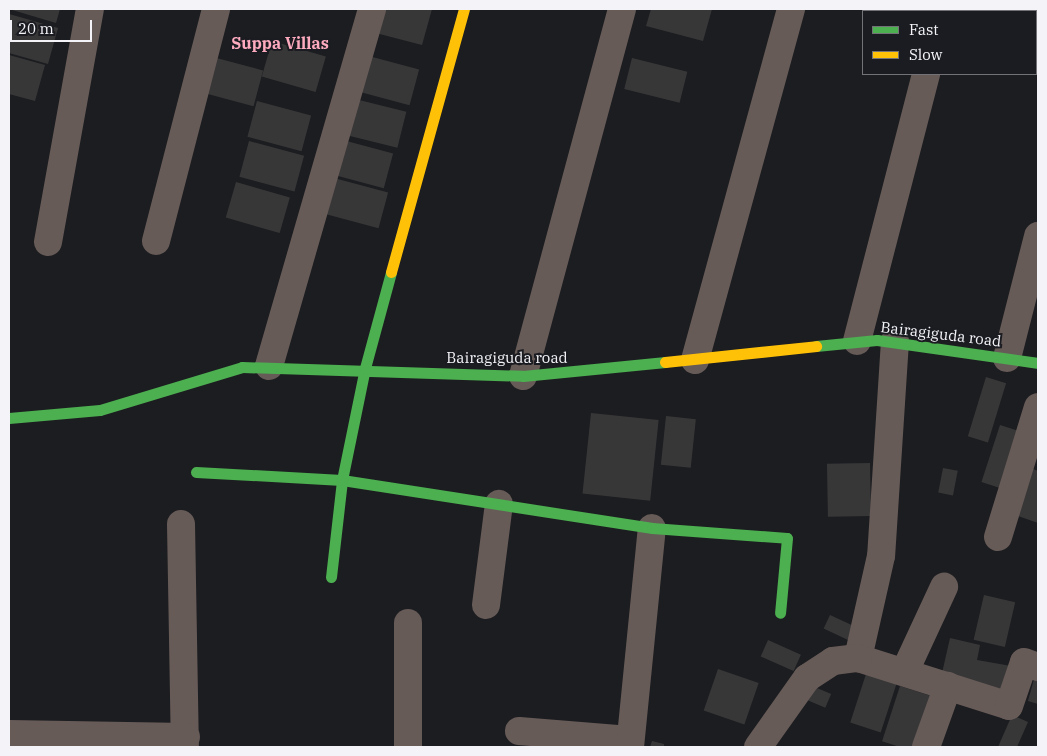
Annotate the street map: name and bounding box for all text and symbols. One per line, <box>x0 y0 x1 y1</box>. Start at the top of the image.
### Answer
scale bar <box>12 10 95 42</box>
legend <box>862 10 1037 75</box>
text: 20 m <box>18 19 54 38</box>
text: Fast <box>909 20 939 39</box>
district label: Suppa Villas <box>231 33 329 53</box>
text: Slow <box>909 45 942 64</box>
street label: Bairagiguda road <box>880 318 1002 350</box>
street label: Bairagiguda road <box>446 349 568 367</box>

